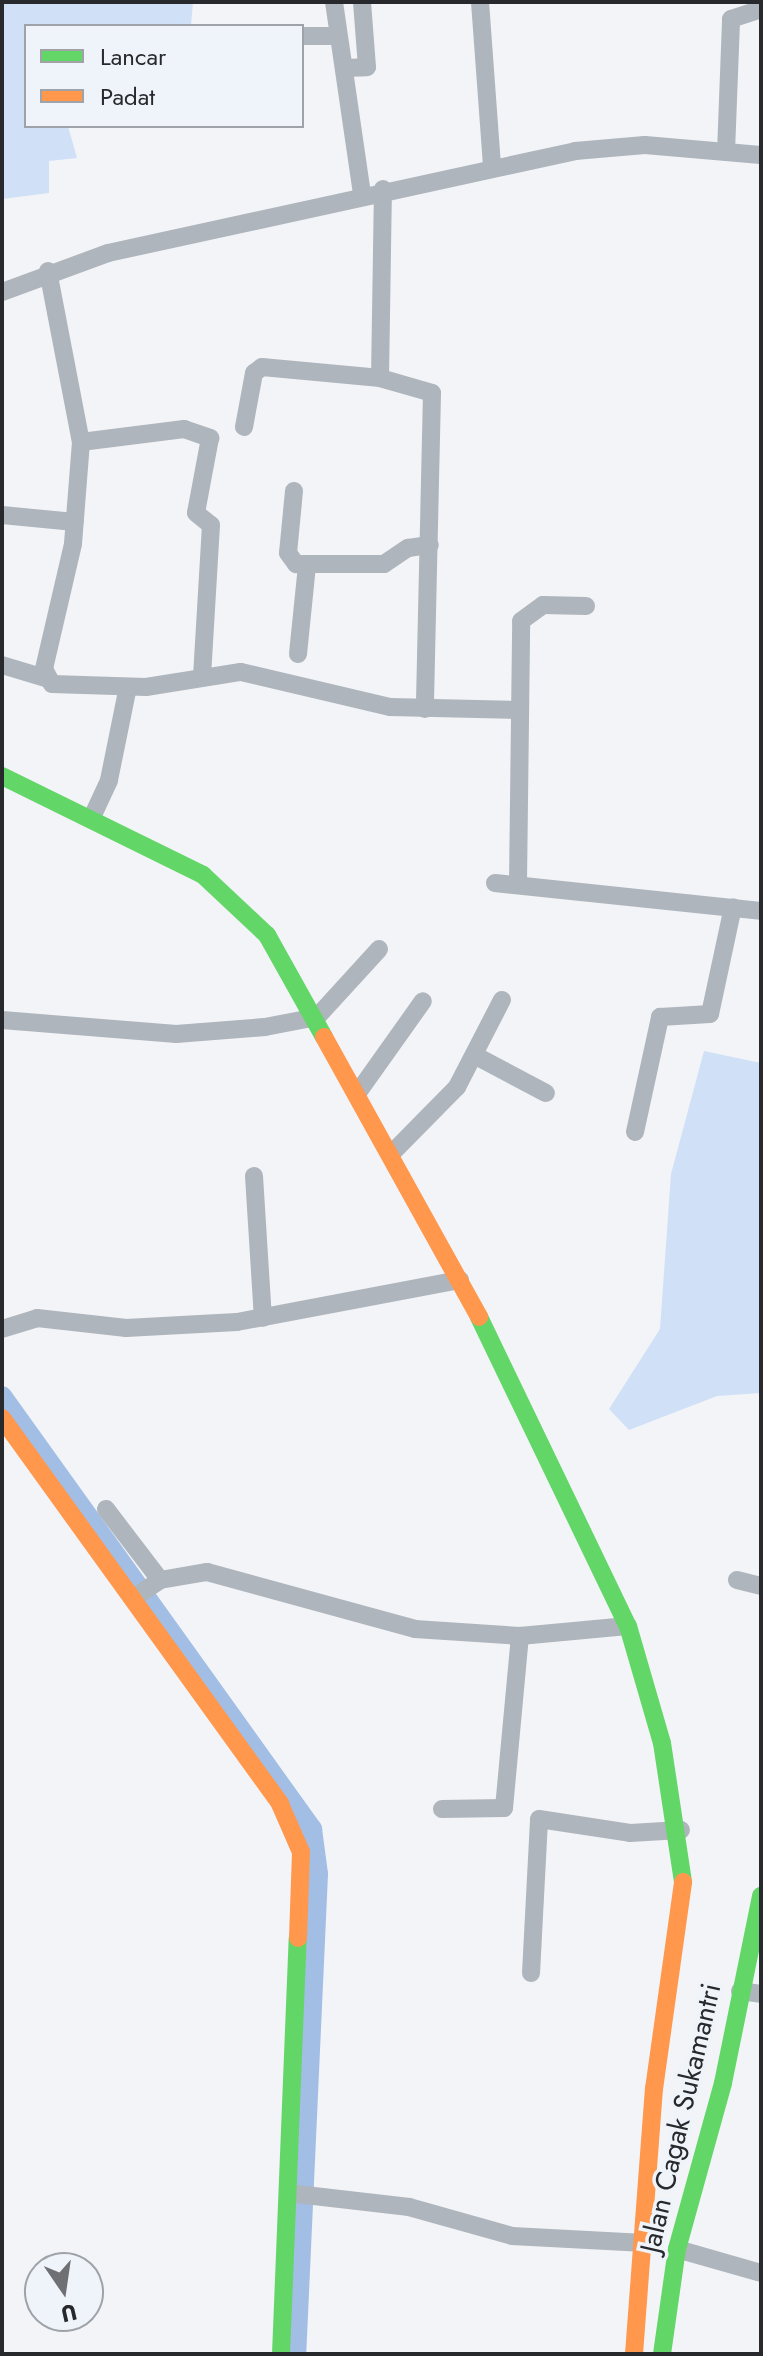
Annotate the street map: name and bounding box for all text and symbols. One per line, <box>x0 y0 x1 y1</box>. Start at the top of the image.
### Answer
legend <box>24 24 304 128</box>
text: Lancar <box>100 39 166 74</box>
text: Padat <box>100 79 155 114</box>
street label: Jalan Cagak Sukamantri <box>634 1980 728 2256</box>
north arrow <box>24 2252 104 2332</box>
text: U <box>58 2296 80 2331</box>

